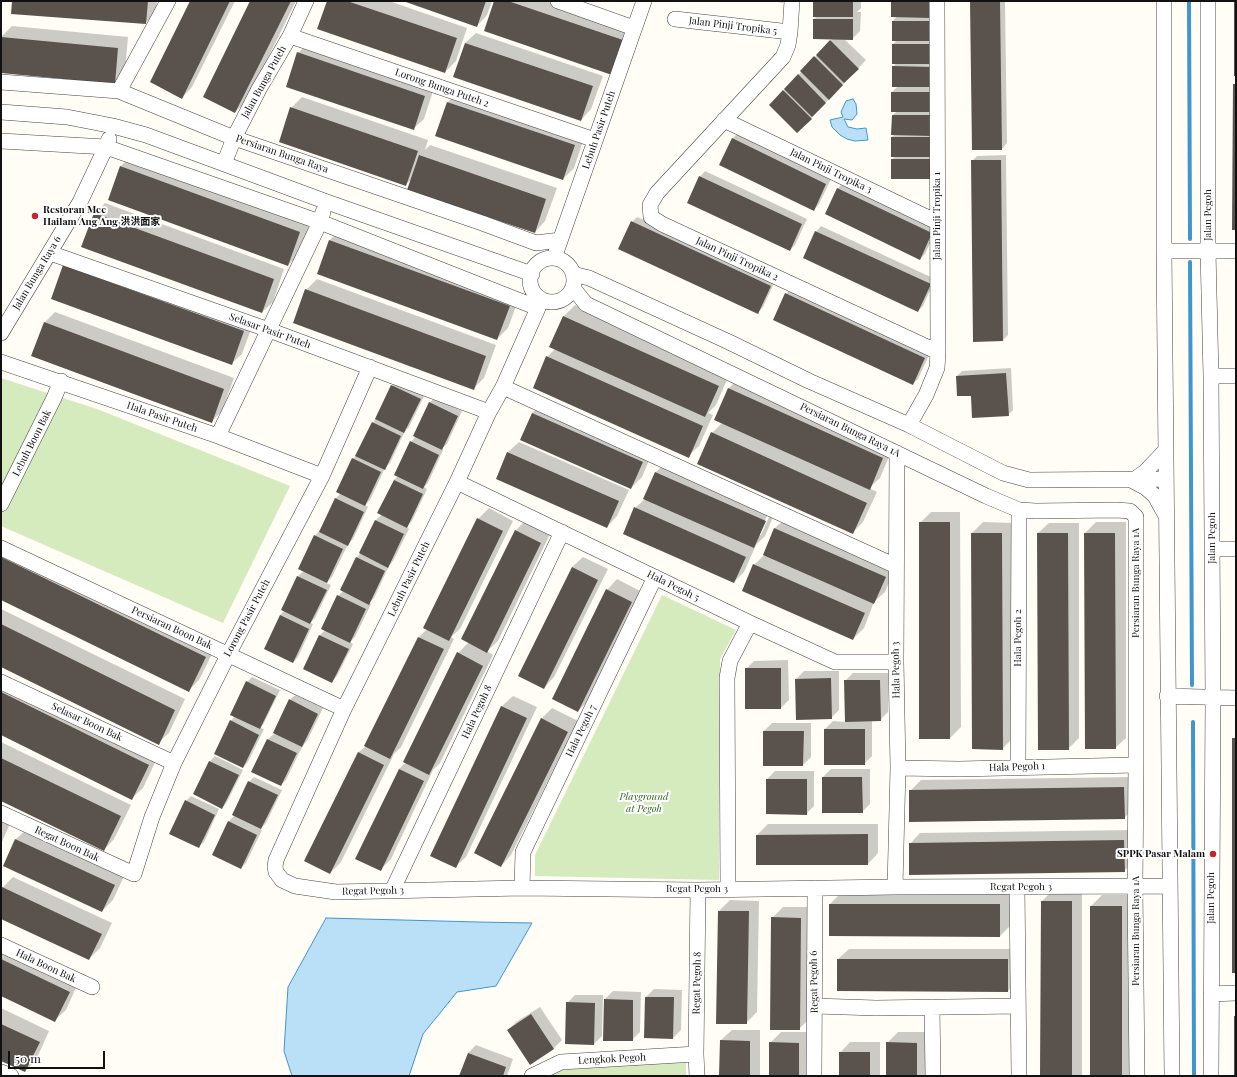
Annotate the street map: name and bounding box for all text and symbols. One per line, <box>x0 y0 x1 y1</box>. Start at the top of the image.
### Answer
street label: Jalan Pinji Tropika 5 <box>688 15 778 37</box>
street label: Jalan Bunga Puteh <box>239 44 289 120</box>
street label: Lorong Bunga Puteh 2 <box>393 66 491 110</box>
street label: Lebuh Pasir Puteh <box>580 89 618 171</box>
street label: Persiaran Bunga Raya <box>234 132 330 176</box>
street label: Jalan Pinji Tropika 3 <box>788 146 874 196</box>
street label: Jalan Pinji Tropika 1 <box>931 172 943 260</box>
street label: Jalan Pegoh <box>1202 189 1214 241</box>
place label: Restoran Mee Hailam Ang Ang 洪洪面家 <box>43 204 160 228</box>
marker: Restoran Mee Hailam Ang Ang 洪洪面家 <box>30 211 40 221</box>
street label: Jalan Bunga Raya 6 <box>10 234 64 312</box>
street label: Jalan Pinji Tropika 2 <box>694 235 780 283</box>
street label: Selasar Pasir Puteh <box>228 311 312 351</box>
street label: Hala Pasir Puteh <box>125 399 199 435</box>
street label: Persiaran Bunga Raya 1A <box>798 401 902 459</box>
street label: Lebuh Boon Bak <box>10 408 54 478</box>
street label: Jalan Pegoh <box>1206 512 1218 564</box>
street label: Persiaran Bunga Raya 1A <box>1130 528 1142 638</box>
street label: Lebuh Pasir Puteh <box>386 540 432 618</box>
street label: Hala Pegoh 5 <box>645 568 701 604</box>
street label: Lorong Pasir Puteh <box>222 577 272 659</box>
street label: Persiaran Boon Bak <box>130 604 214 652</box>
street label: Hala Pegoh 2 <box>1012 609 1024 667</box>
street label: Hala Pegoh 3 <box>890 641 902 699</box>
street label: Hala Pegoh 8 <box>459 683 495 741</box>
street label: Selasar Boon Bak <box>50 700 124 744</box>
street label: Hala Pegoh 7 <box>563 703 599 759</box>
street label: Hala Pegoh 1 <box>989 760 1045 774</box>
park label: Playground at Pegoh <box>619 791 669 814</box>
street label: Regat Boon Bak <box>33 824 101 864</box>
place label: SPPK Pasar Malam <box>1117 848 1205 860</box>
marker: SPPK Pasar Malam <box>1208 849 1218 859</box>
street label: Jalan Pegoh <box>1205 872 1217 924</box>
street label: Persiaran Bunga Raya 1A <box>1130 876 1142 986</box>
street label: Regat Pegoh 3 <box>990 881 1052 893</box>
street label: Regat Pegoh 3 <box>666 883 728 895</box>
street label: Regat Pegoh 3 <box>342 884 404 898</box>
street label: Hala Boon Bak <box>14 947 78 985</box>
street label: Regat Pegoh 6 <box>807 951 821 1013</box>
street label: Regat Pegoh 8 <box>690 952 704 1014</box>
scale bar <box>10 1043 107 1069</box>
text: 50 m <box>15 1050 41 1066</box>
street label: Lengkok Pegoh <box>578 1051 646 1067</box>

